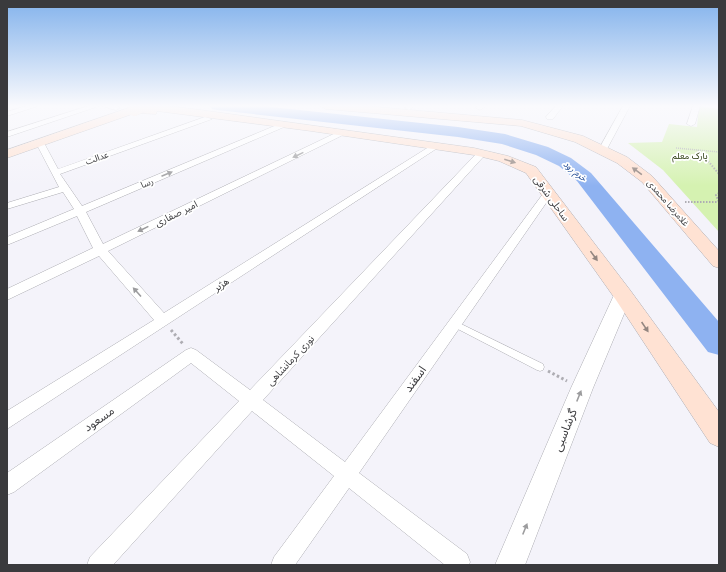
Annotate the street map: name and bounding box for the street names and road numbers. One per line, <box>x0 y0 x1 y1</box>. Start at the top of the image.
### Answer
street label: عدالت <box>84 149 111 168</box>
street label: ساحلی شرقی <box>531 174 572 224</box>
street label: رسا <box>139 176 155 191</box>
street label: غلامرضا محمدی <box>644 178 691 229</box>
street label: امیر صفاری <box>153 198 200 229</box>
street label: هژبر <box>211 275 232 295</box>
street label: نوری کرمانشاهی <box>264 333 317 388</box>
street label: اسفند <box>401 363 429 395</box>
street label: مسعود <box>81 403 117 435</box>
street label: گرشاسبی <box>550 406 580 453</box>

